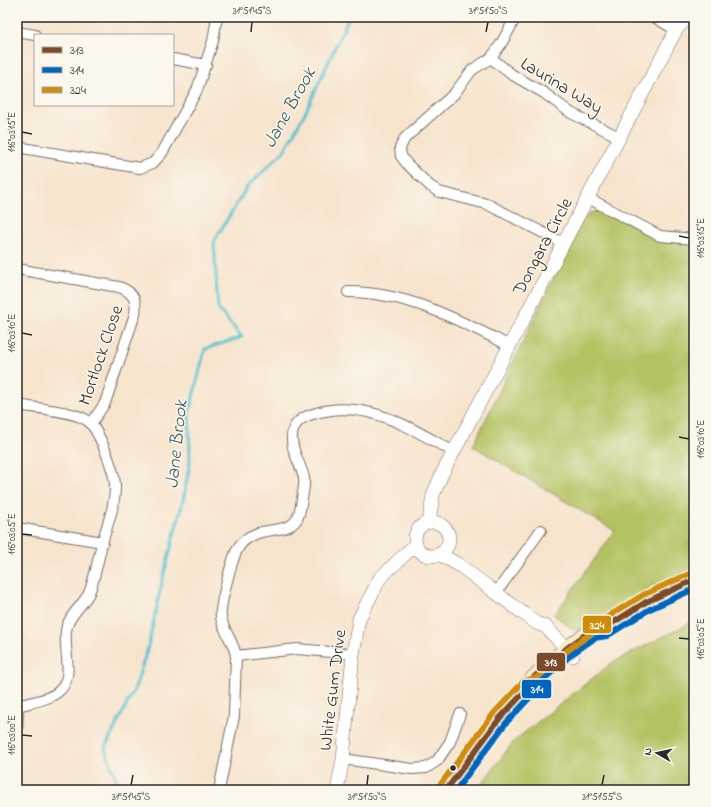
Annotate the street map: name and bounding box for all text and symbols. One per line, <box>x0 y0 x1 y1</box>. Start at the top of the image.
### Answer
text: 31°51'45"S <box>233 4 272 19</box>
text: 31°51'50"S <box>469 4 508 19</box>
legend <box>34 34 174 106</box>
text: 313 <box>70 42 84 60</box>
street label: Laurina Way <box>515 52 607 122</box>
text: 314 <box>70 62 84 80</box>
water label: Jane Brook <box>257 62 324 153</box>
text: 324 <box>70 82 86 100</box>
text: 116°03'15"E <box>5 112 20 152</box>
street label: Dongara Circle <box>507 193 582 302</box>
text: 116°03'15"E <box>694 218 709 258</box>
street label: Mortlock Close <box>73 301 131 409</box>
text: 116°03'10"E <box>5 314 20 352</box>
water label: Jane Brook <box>159 398 196 490</box>
text: 116°03'10"E <box>694 420 709 458</box>
text: 116°03'05"E <box>5 513 20 555</box>
line badge: 324 <box>582 615 612 634</box>
text: 324 <box>589 618 605 634</box>
text: 116°03'05"E <box>694 618 709 660</box>
street label: White Gum Drive <box>314 627 354 752</box>
line badge: 313 <box>536 652 566 672</box>
text: 313 <box>544 655 558 671</box>
line badge: 314 <box>521 679 552 699</box>
text: 314 <box>530 682 544 698</box>
text: 116°03'00"E <box>5 715 20 755</box>
north arrow <box>637 733 677 773</box>
text: N <box>640 747 657 757</box>
unlabelled marker <box>448 763 458 773</box>
text: 31°51'45"S <box>112 790 151 805</box>
text: 31°51'50"S <box>348 790 387 805</box>
text: 31°51'55"S <box>582 790 623 805</box>

